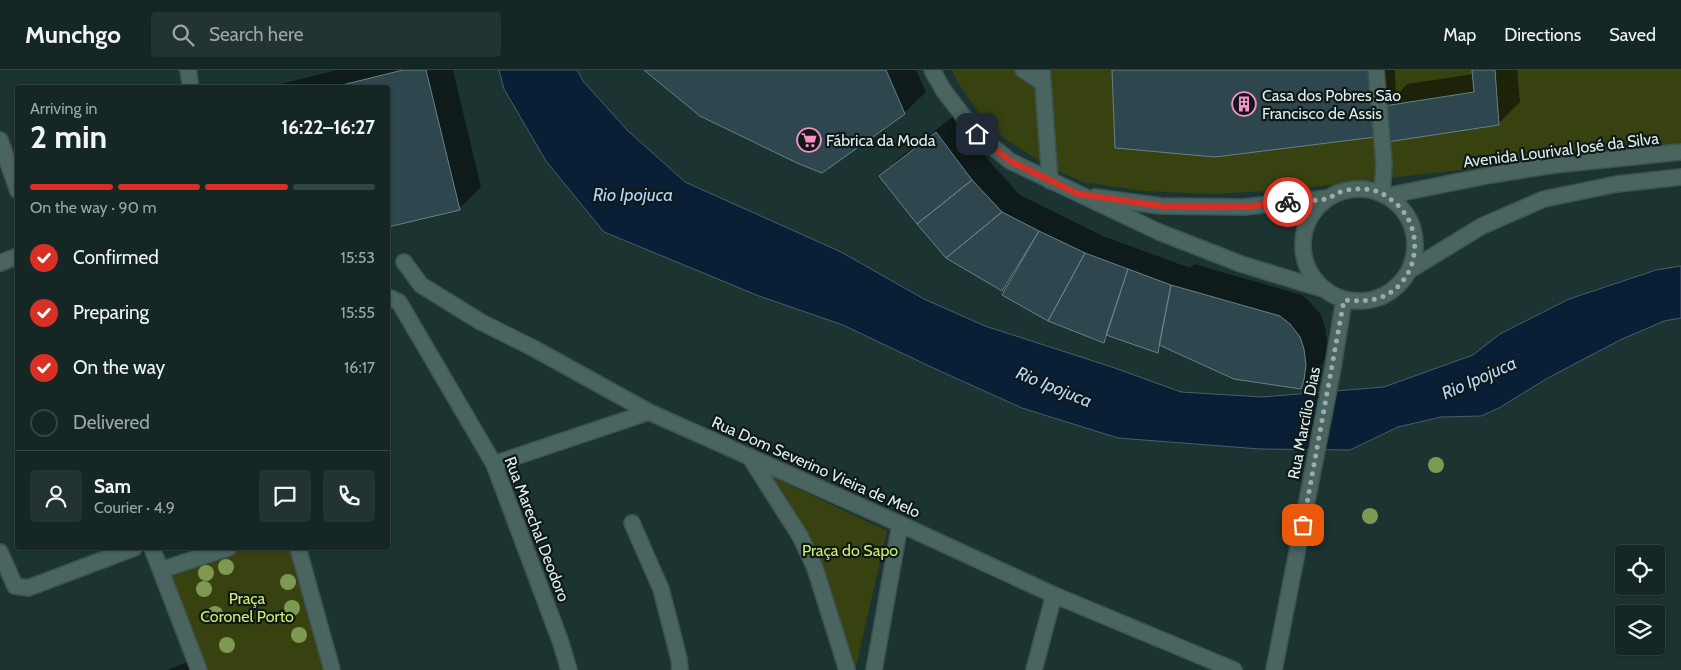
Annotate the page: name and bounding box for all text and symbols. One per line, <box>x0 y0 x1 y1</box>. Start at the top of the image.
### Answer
search box <box>151 12 501 57</box>
text: Munchgo <box>25 20 121 49</box>
icon: search <box>169 21 197 49</box>
text: Search here <box>209 23 303 46</box>
text: Map <box>1443 24 1476 46</box>
text: Directions <box>1504 24 1581 46</box>
text: Saved <box>1609 24 1656 46</box>
place label: Casa dos Pobres São Francisco de Assis <box>1262 86 1401 123</box>
building icon: Casa dos Pobres São Francisco de Assis <box>1231 91 1257 117</box>
text: Arriving in <box>30 99 97 118</box>
pin <box>956 113 998 155</box>
text: 16:22–16:27 <box>281 116 375 139</box>
text: 2 min <box>30 117 107 156</box>
icon: home <box>963 120 991 148</box>
supermarket icon: Fábrica da Moda <box>796 127 822 153</box>
street label: Avenida Lourival José da Silva <box>1462 129 1660 171</box>
place label: Fábrica da Moda <box>826 131 936 150</box>
courier <box>1263 177 1313 227</box>
water label: Rio Ipojuca <box>593 184 673 206</box>
icon: bike <box>1274 188 1302 216</box>
text: On the way · 90 m <box>30 198 156 217</box>
icon: check <box>30 244 58 272</box>
text: Confirmed <box>73 246 159 269</box>
text: 15:53 <box>340 248 375 267</box>
icon: check <box>30 299 58 327</box>
text: Preparing <box>73 301 149 324</box>
text: 15:55 <box>340 303 375 322</box>
water label: Rio Ipojuca <box>1438 352 1520 404</box>
icon: check <box>30 354 58 382</box>
text: On the way <box>73 356 165 379</box>
text: 16:17 <box>344 358 375 377</box>
water label: Rio Ipojuca <box>1013 362 1095 412</box>
street label: Rua Marcílio Dias <box>1284 365 1324 481</box>
text: Delivered <box>73 411 150 434</box>
street label: Rua Dom Severino Vieira de Melo <box>709 412 923 522</box>
street label: Rua Marechal Deodoro <box>501 454 573 604</box>
button: person <box>30 470 82 522</box>
button: chat <box>259 470 311 522</box>
button: phone <box>323 470 375 522</box>
text: Sam <box>94 475 131 498</box>
text: Courier · 4.9 <box>94 498 175 517</box>
pin <box>1282 504 1324 546</box>
icon: bag <box>1289 511 1317 539</box>
park label: Praça do Sapo <box>802 541 898 560</box>
map controls <box>1615 545 1665 655</box>
button: locate <box>1615 545 1665 595</box>
park label: Praça Coronel Porto <box>200 589 294 626</box>
button: layers <box>1615 605 1665 655</box>

